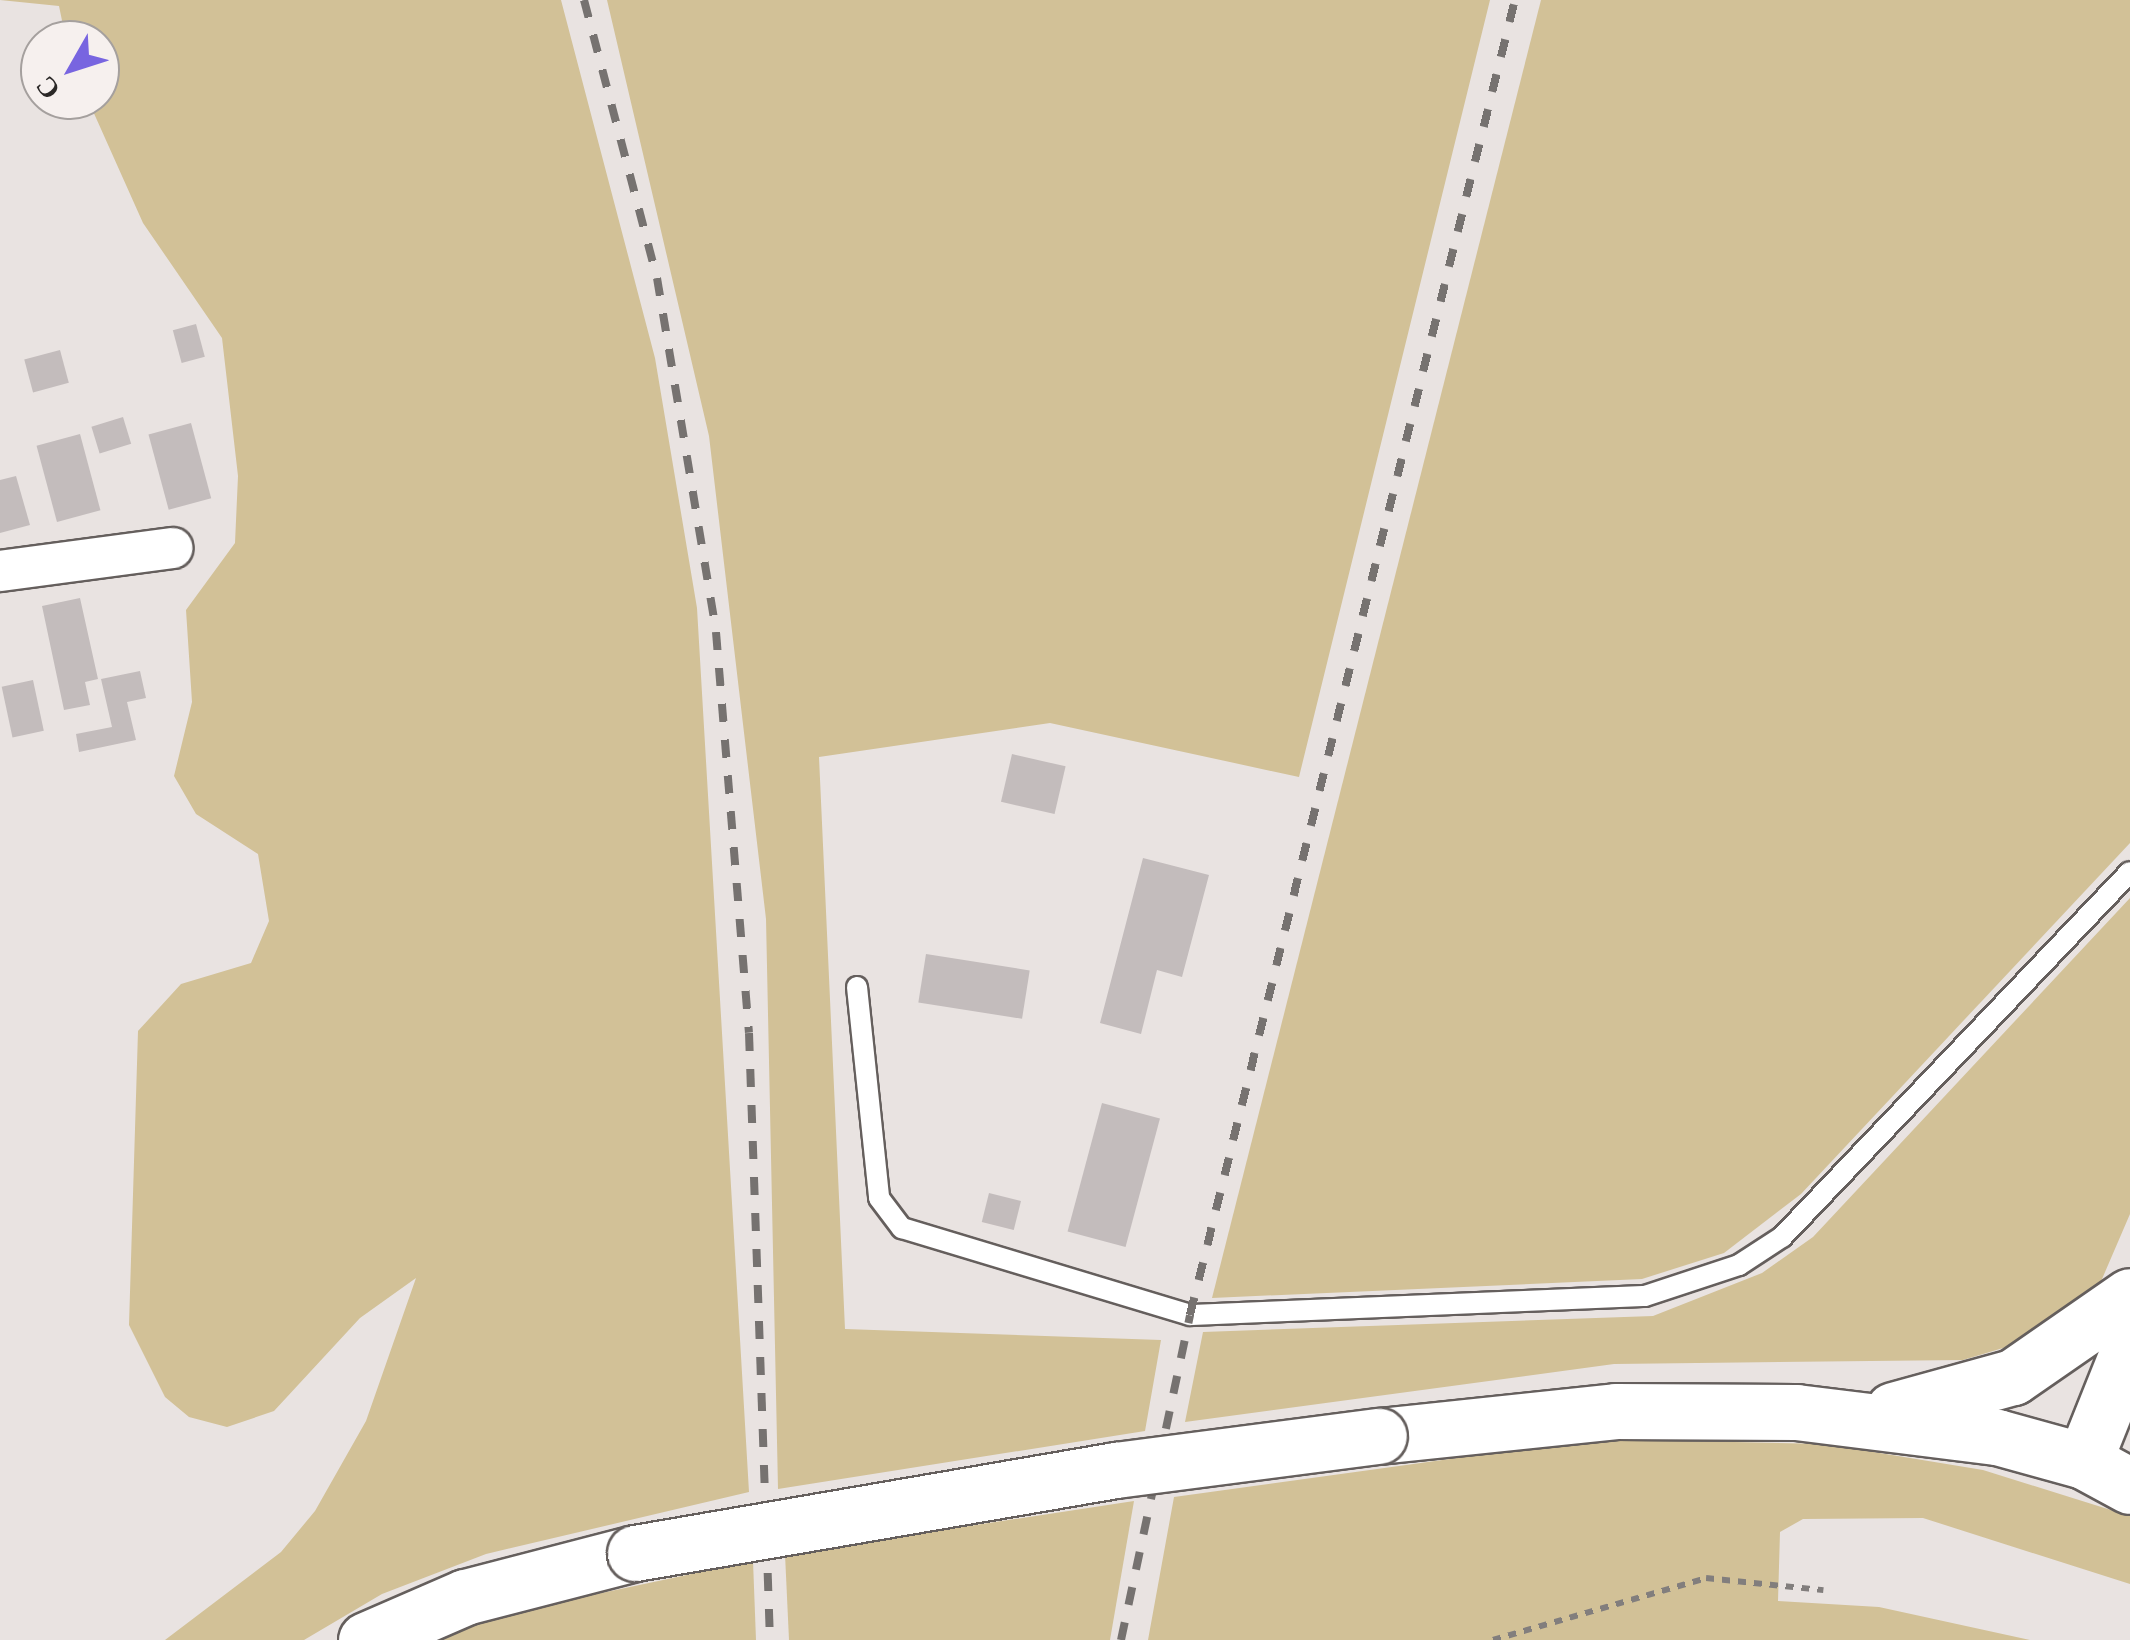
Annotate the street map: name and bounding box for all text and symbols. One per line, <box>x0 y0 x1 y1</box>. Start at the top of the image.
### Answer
north arrow <box>20 20 120 120</box>
text: С <box>29 70 66 106</box>

